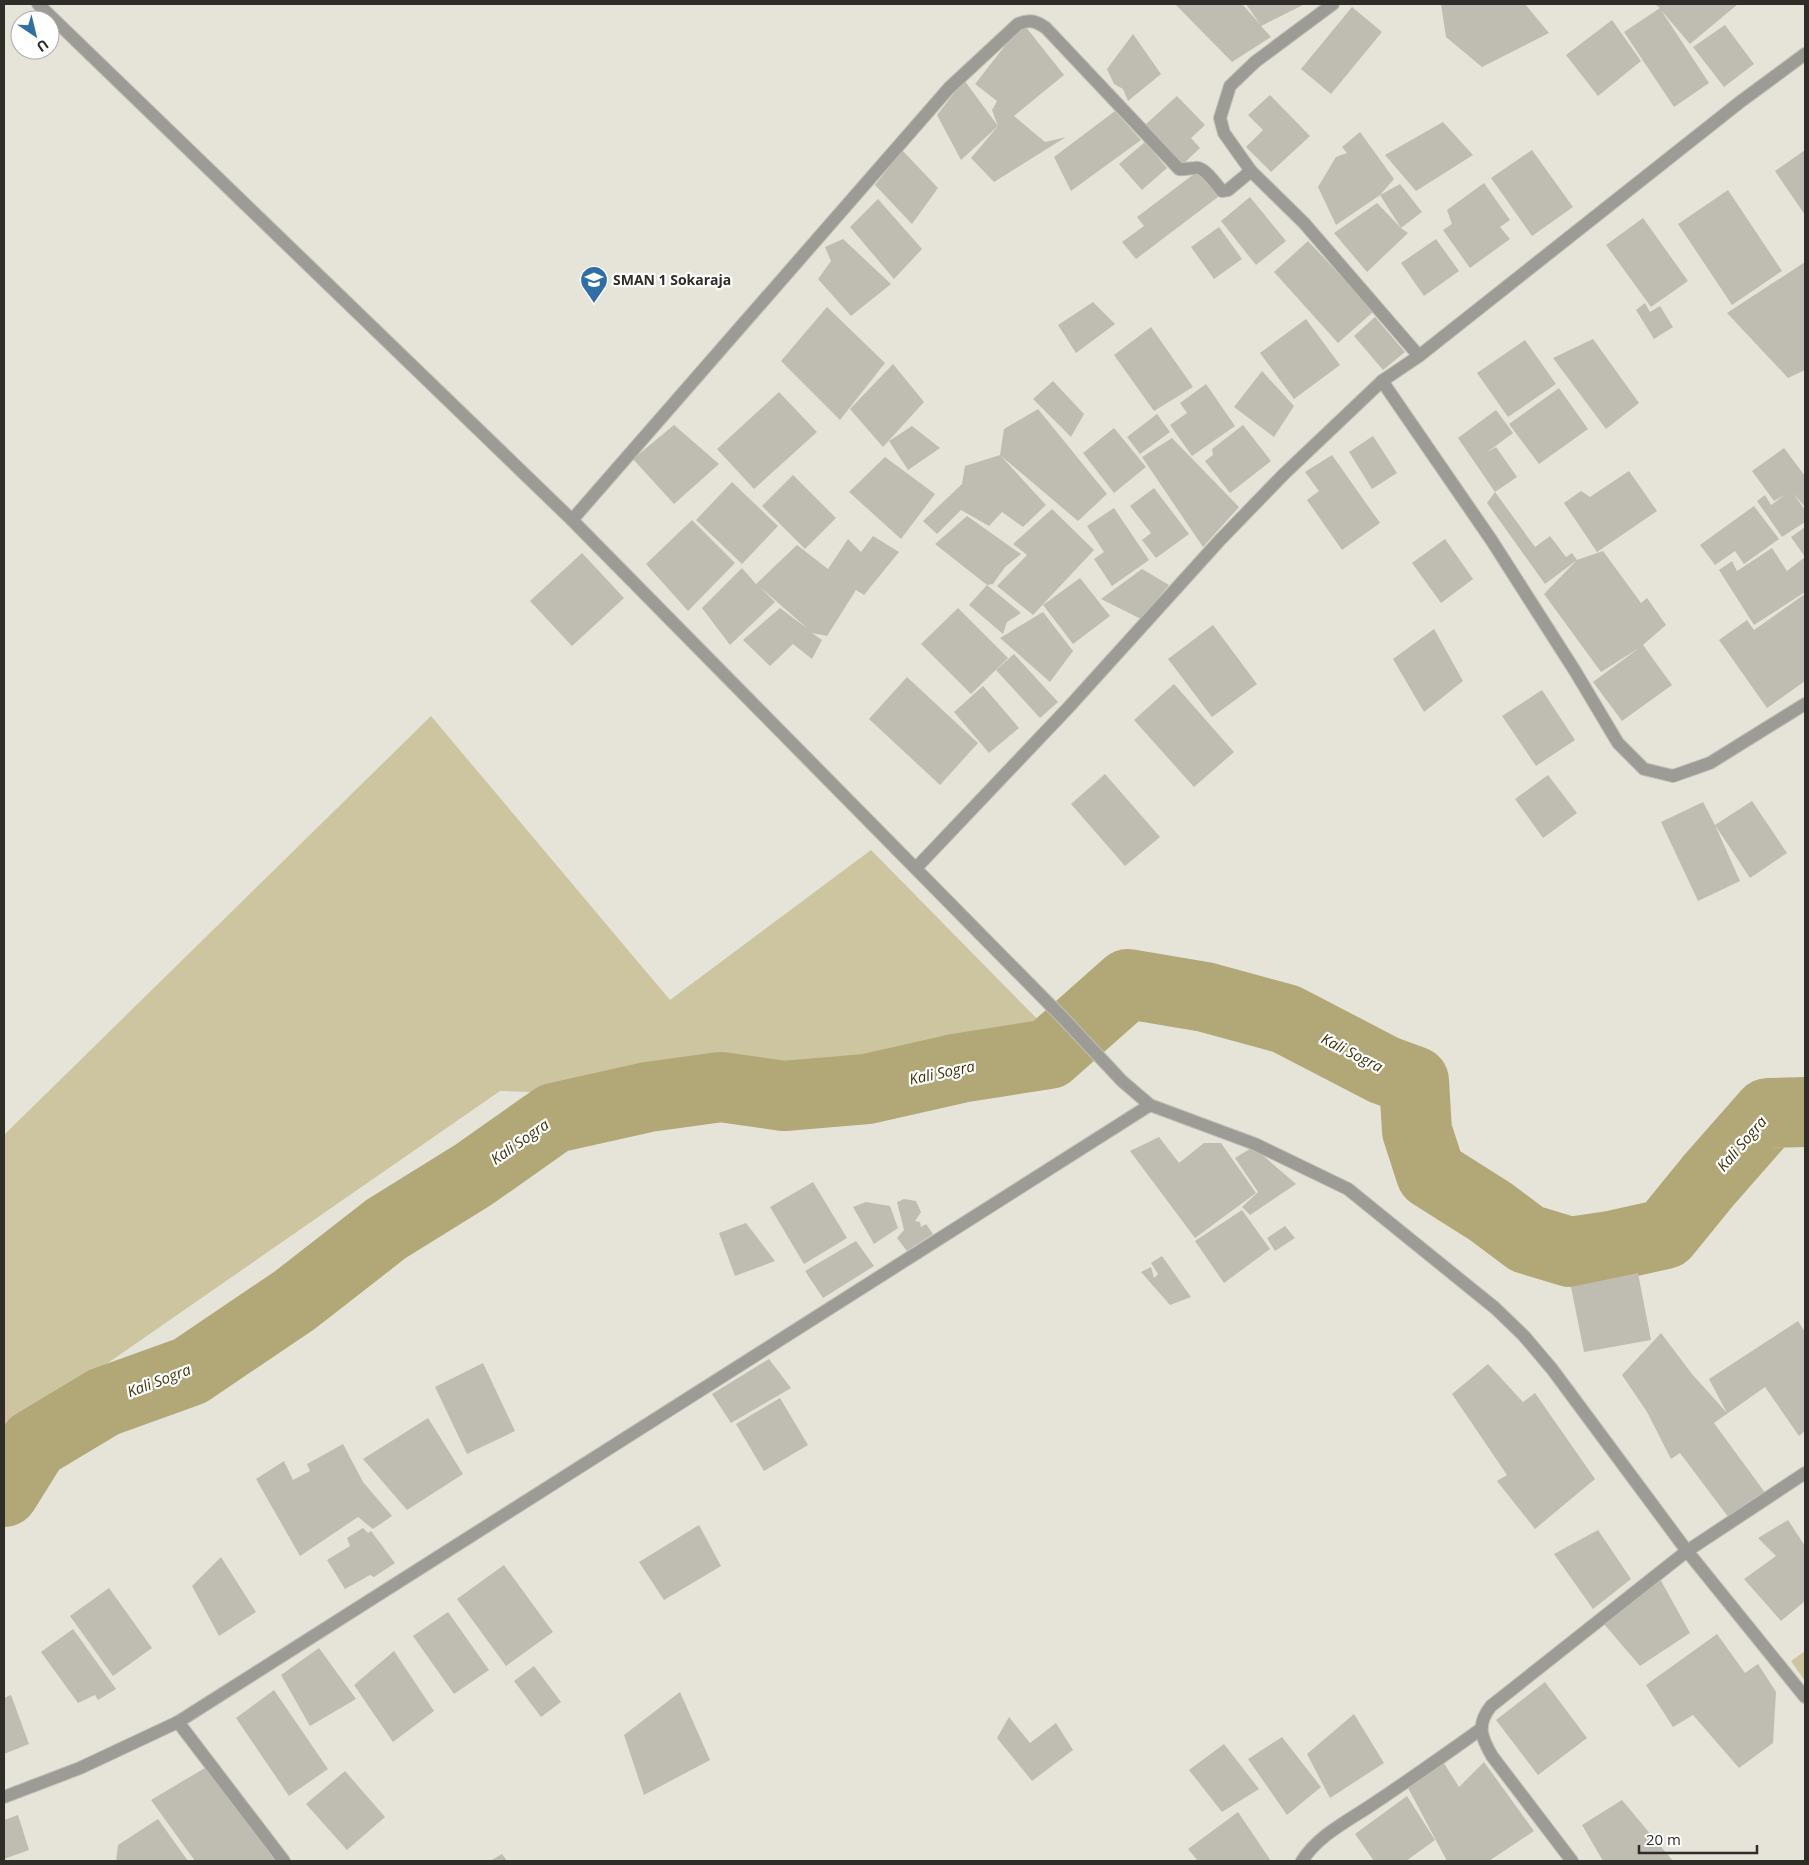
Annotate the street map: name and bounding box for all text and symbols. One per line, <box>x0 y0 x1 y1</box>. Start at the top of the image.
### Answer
north arrow <box>10 10 60 60</box>
text: U <box>33 35 53 57</box>
school or university icon: SMAN 1 Sokaraja <box>579 265 609 304</box>
place label: SMAN 1 Sokaraja <box>613 270 731 289</box>
water label: Kali Sogra <box>1318 1028 1387 1076</box>
water label: Kali Sogra <box>907 1055 977 1089</box>
water label: Kali Sogra <box>1712 1111 1771 1175</box>
water label: Kali Sogra <box>486 1114 553 1168</box>
water label: Kali Sogra <box>124 1359 194 1401</box>
scale bar <box>1639 1822 1756 1854</box>
text: 20 m <box>1646 1829 1681 1849</box>

